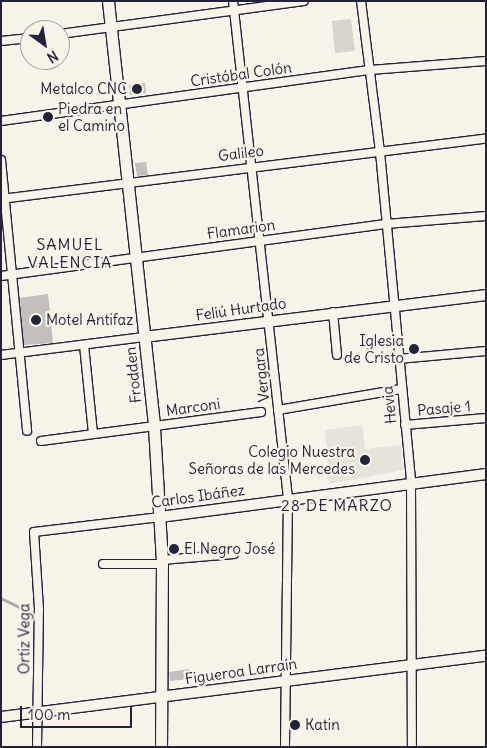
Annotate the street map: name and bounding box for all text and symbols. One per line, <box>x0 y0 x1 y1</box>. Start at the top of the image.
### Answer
north arrow <box>20 20 70 70</box>
text: N <box>44 47 61 67</box>
street label: Cristóbal Colón <box>189 58 293 90</box>
place label: Metalco CNC <box>40 80 127 98</box>
marker: Metalco CNC <box>131 83 143 95</box>
place label: Piedra en el Camino <box>58 99 125 134</box>
marker: Piedra en el Camino <box>42 111 54 123</box>
street label: Galileo <box>217 141 265 165</box>
street label: Flamarion <box>206 215 276 243</box>
district label: SAMUEL VALENCIA <box>27 234 113 272</box>
street label: Feliú Hurtado <box>195 294 287 324</box>
place label: Motel Antifaz <box>46 311 133 329</box>
marker: Motel Antifaz <box>30 314 42 326</box>
place label: Iglesia de Cristo <box>344 331 404 366</box>
marker: Iglesia de Cristo <box>408 343 420 355</box>
street label: Frodden <box>121 346 145 404</box>
street label: Vergara <box>249 347 273 403</box>
street label: Hevia <box>378 385 400 425</box>
street label: Marconi <box>165 394 221 420</box>
street label: Pasaje 1 <box>417 397 471 419</box>
place label: Colegio Nuestra Señoras de las Mercedes <box>189 442 355 477</box>
marker: Colegio Nuestra Señoras de las Mercedes <box>359 454 371 466</box>
street label: Carlos Ibáñez <box>150 481 246 511</box>
district label: 28 DE MARZO <box>280 495 394 515</box>
place label: El Negro José <box>184 540 275 558</box>
marker: El Negro José <box>168 543 180 555</box>
street label: Ortiz Vega <box>15 604 33 674</box>
street label: Figueroa Larraín <box>184 654 298 688</box>
scale bar <box>22 696 135 728</box>
text: 100 m <box>28 705 70 724</box>
place label: Katin <box>305 716 340 734</box>
marker: Katin <box>289 719 301 731</box>

